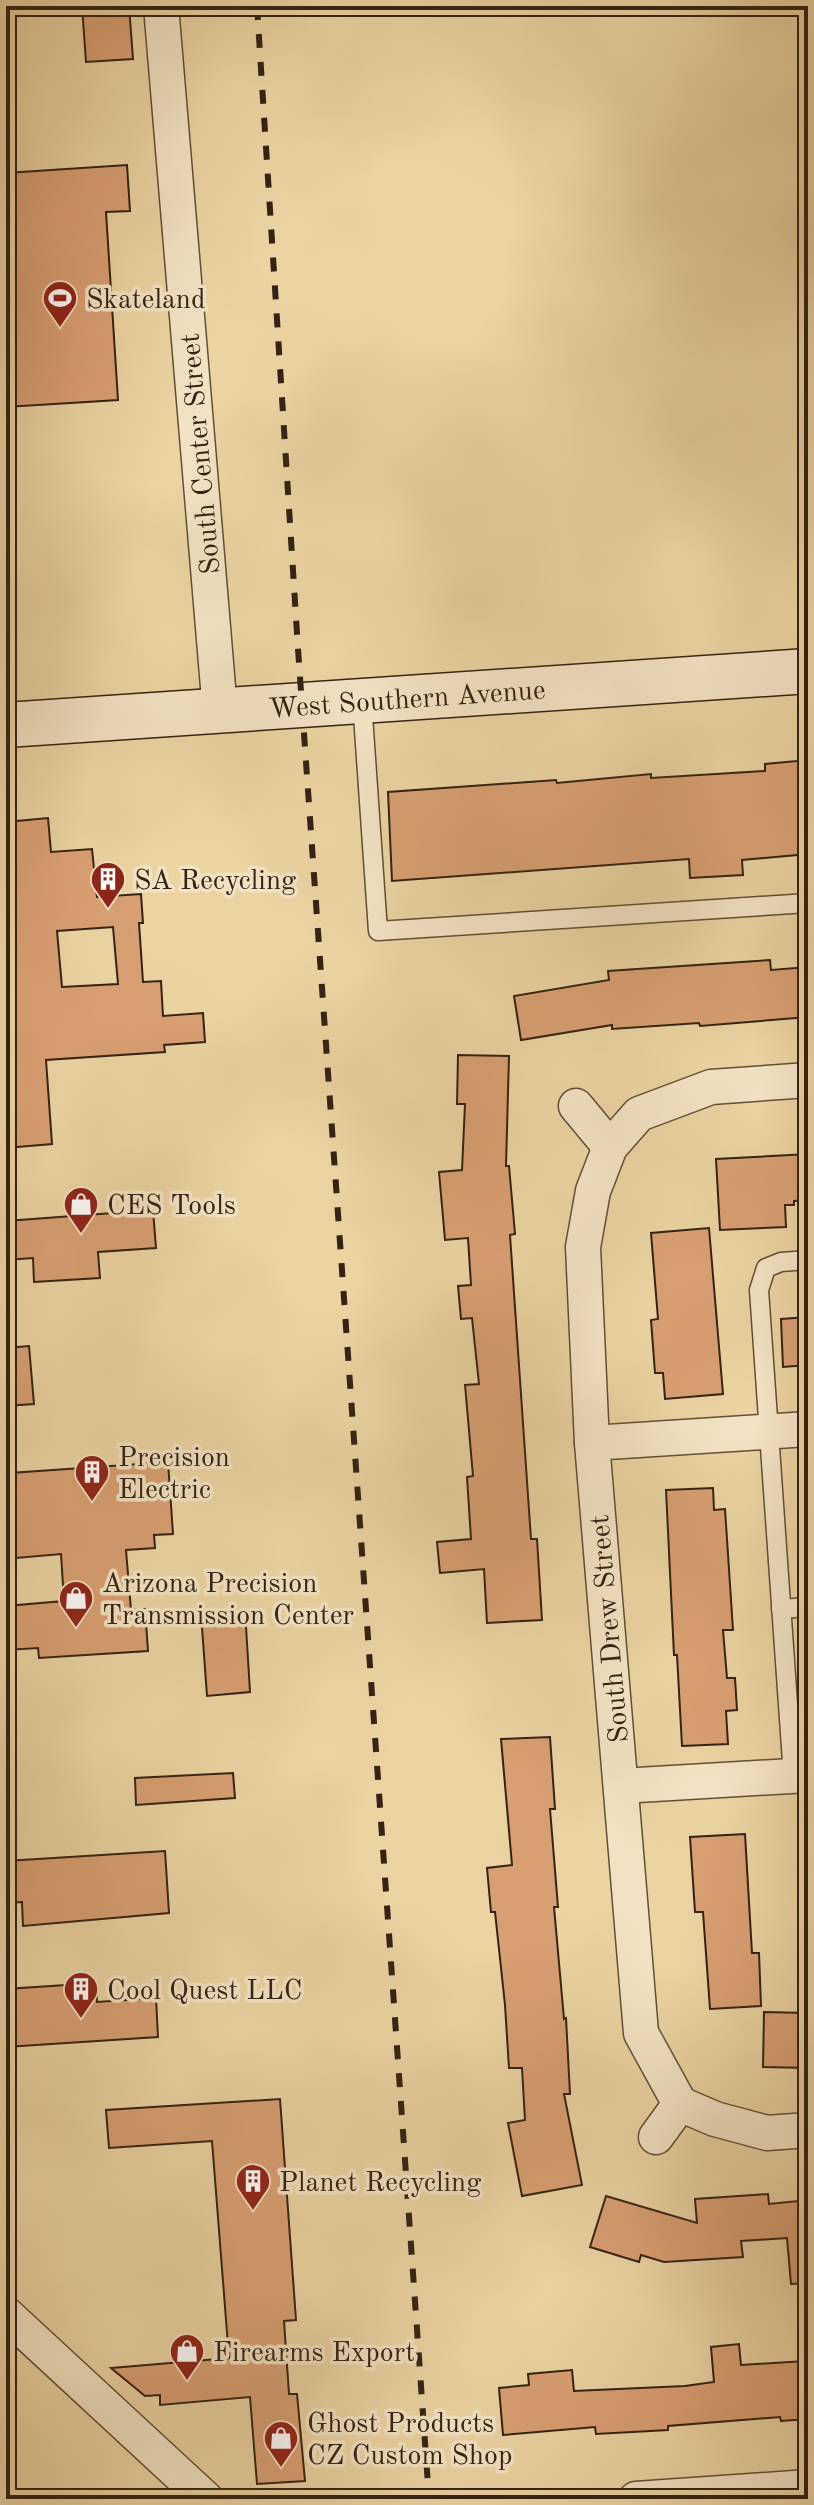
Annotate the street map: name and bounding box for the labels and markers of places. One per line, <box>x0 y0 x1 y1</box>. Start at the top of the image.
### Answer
sports icon: Skateland <box>41 279 79 329</box>
place label: Skateland <box>86 287 206 315</box>
building icon: SA Recycling <box>89 860 127 910</box>
place label: SA Recycling <box>134 868 296 896</box>
shop icon: CES Tools <box>62 1185 100 1235</box>
place label: CES Tools <box>107 1193 236 1221</box>
place label: Precision Electric <box>118 1445 230 1505</box>
building icon: Precision Electric <box>73 1453 111 1503</box>
place label: Arizona Precision Transmission Center <box>102 1571 354 1631</box>
shop icon: Arizona Precision Transmission Center <box>57 1579 95 1629</box>
building icon: Cool Quest LLC <box>62 1970 100 2020</box>
place label: Cool Quest LLC <box>107 1978 302 2006</box>
building icon: Planet Recycling <box>234 2162 272 2212</box>
place label: Planet Recycling <box>279 2170 481 2198</box>
shop icon: Firearms Export <box>168 2332 206 2382</box>
place label: Firearms Export <box>213 2340 415 2368</box>
place label: Ghost Products CZ Custom Shop <box>307 2411 512 2471</box>
shop icon: Ghost Products CZ Custom Shop <box>262 2419 300 2469</box>

